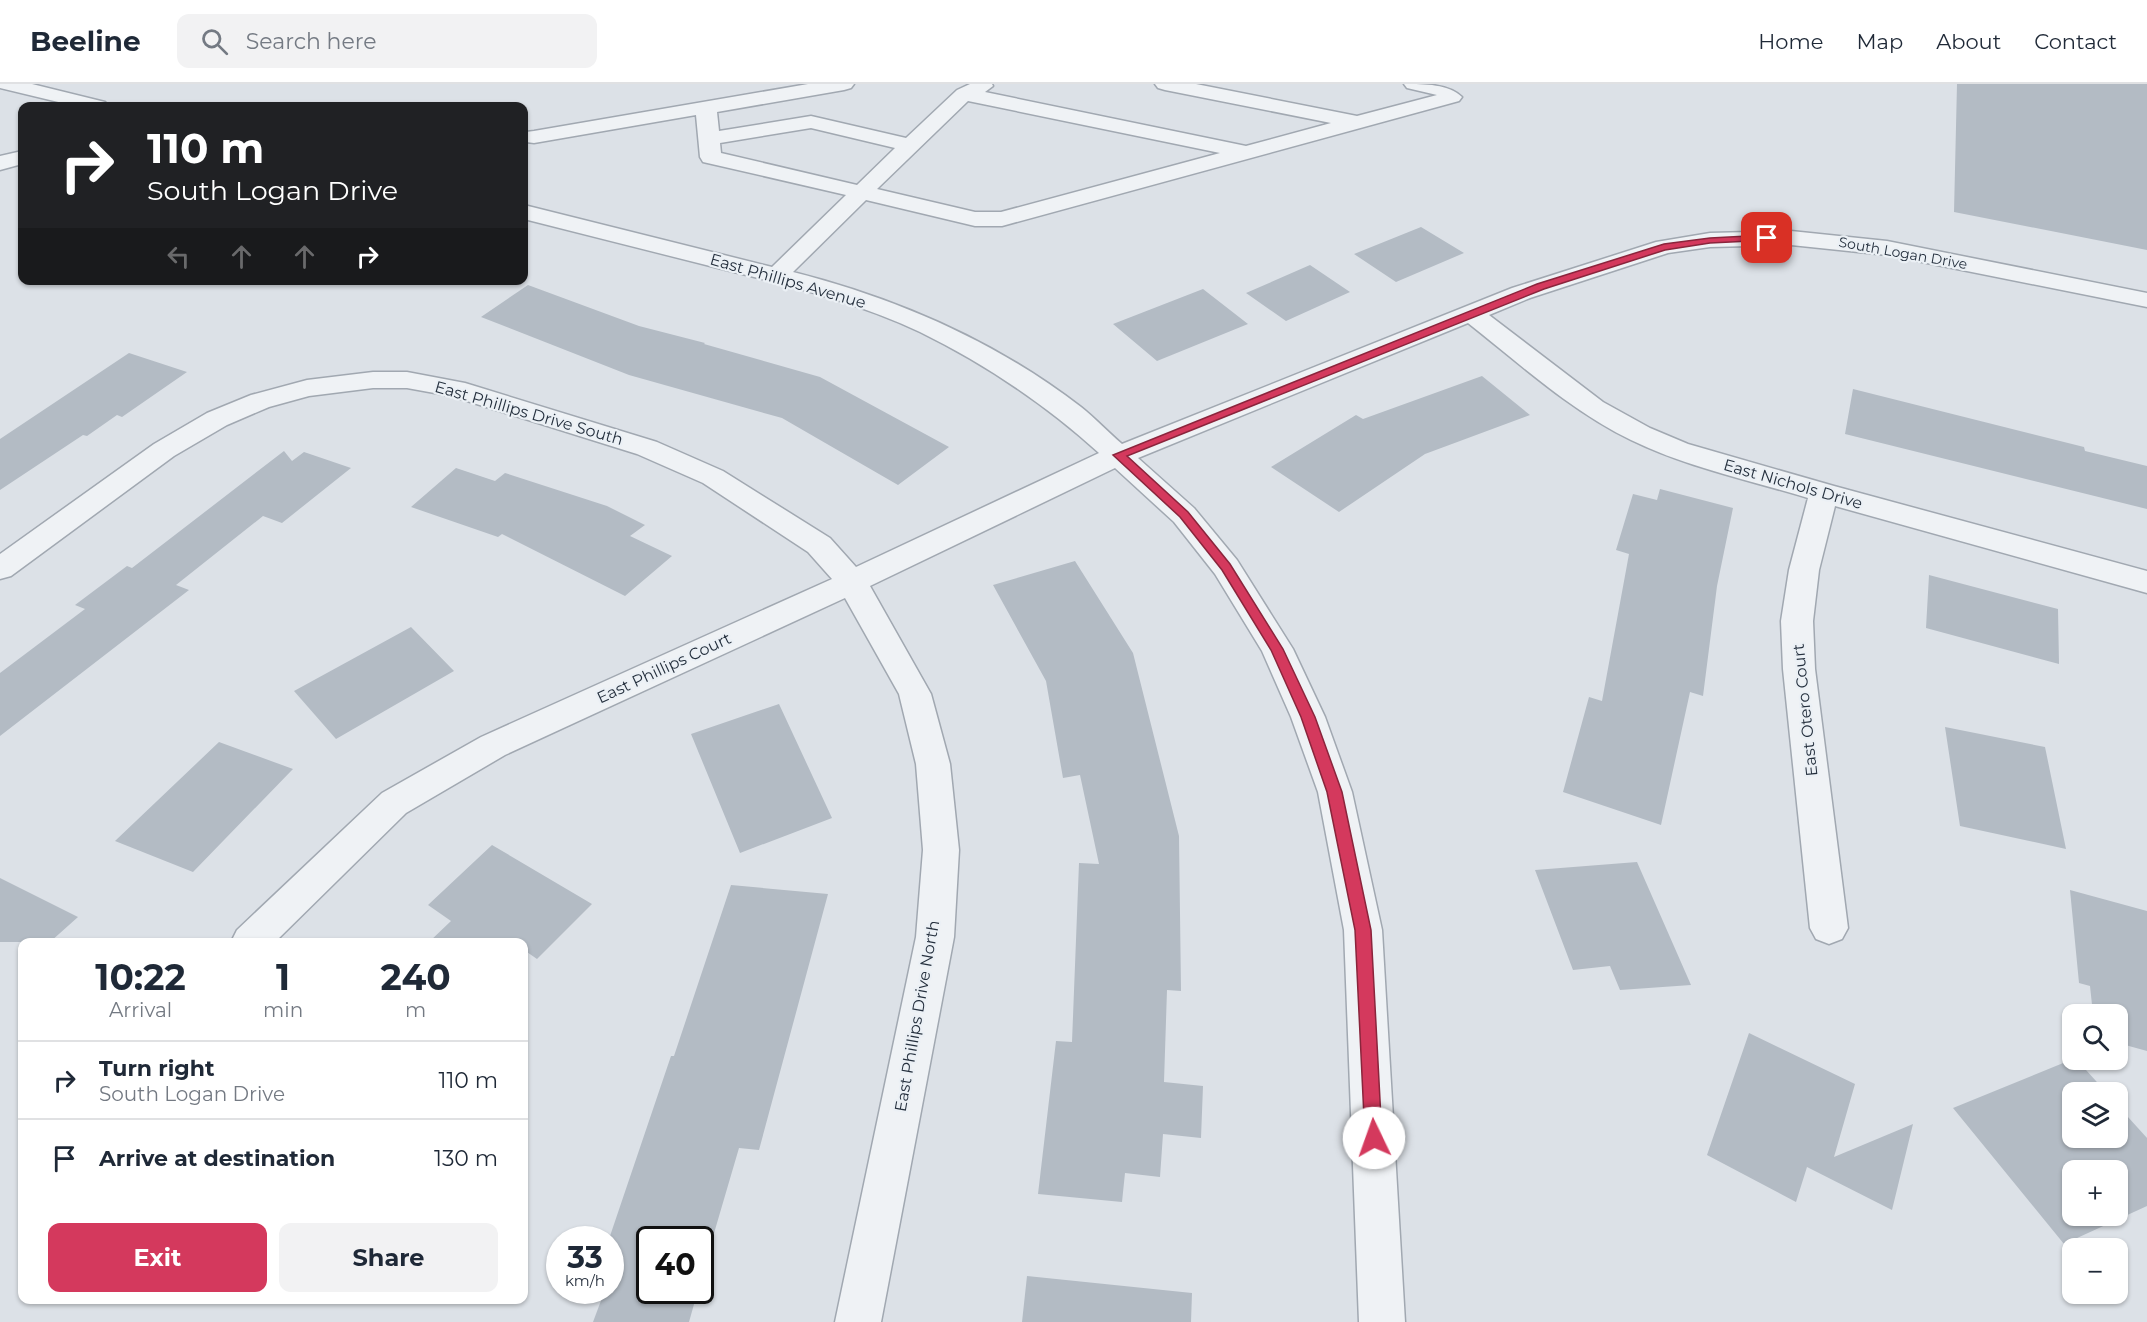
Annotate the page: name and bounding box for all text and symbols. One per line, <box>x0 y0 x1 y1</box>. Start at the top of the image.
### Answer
search box <box>177 14 597 68</box>
text: Beeline <box>30 24 141 58</box>
icon: search <box>198 25 231 58</box>
text: Search here <box>246 28 377 55</box>
text: Home <box>1758 29 1823 54</box>
text: Map <box>1856 29 1903 54</box>
text: About <box>1936 29 2001 54</box>
text: Contact <box>2034 29 2117 54</box>
text: 110 m <box>147 122 264 174</box>
icon: right <box>48 126 126 204</box>
text: South Logan Drive <box>147 174 398 207</box>
pin <box>1741 212 1792 263</box>
icon: arrive <box>1750 221 1783 254</box>
street label: South Logan Drive <box>1837 233 1969 273</box>
icon: left <box>162 240 195 273</box>
icon: ahead <box>225 240 258 273</box>
icon: ahead <box>288 240 321 273</box>
icon: right <box>351 240 384 273</box>
street label: East Phillips Avenue <box>708 250 868 312</box>
street label: East Phillips Drive South <box>433 377 625 449</box>
street label: East Nichols Drive <box>1721 455 1865 513</box>
street label: East Phillips Court <box>594 628 735 707</box>
street label: East Otero Court <box>1789 642 1821 777</box>
street label: East Phillips Drive North <box>891 919 943 1113</box>
text: 10:22 <box>95 955 186 999</box>
text: 1 <box>276 955 290 999</box>
text: 240 <box>381 955 451 999</box>
text: Arrival <box>109 998 172 1022</box>
text: min <box>263 998 303 1022</box>
text: m <box>405 998 426 1022</box>
map controls <box>2062 1004 2128 1304</box>
button: search <box>2062 1004 2128 1070</box>
text: Turn right <box>99 1055 214 1082</box>
icon: right <box>48 1064 81 1097</box>
text: 110 m <box>438 1067 498 1094</box>
text: South Logan Drive <box>99 1082 285 1106</box>
button: layers <box>2062 1082 2128 1148</box>
position arrow <box>1342 1106 1406 1170</box>
icon: arrive <box>48 1142 81 1175</box>
text: Arrive at destination <box>99 1145 335 1172</box>
text: 130 m <box>434 1145 498 1172</box>
button: + <box>2062 1160 2128 1226</box>
button: Exit <box>48 1223 267 1292</box>
button: Share <box>279 1223 498 1292</box>
speed limit sign: 40 <box>636 1226 714 1304</box>
button: − <box>2062 1238 2128 1304</box>
text: 33 <box>567 1239 603 1276</box>
text: km/h <box>565 1271 605 1290</box>

